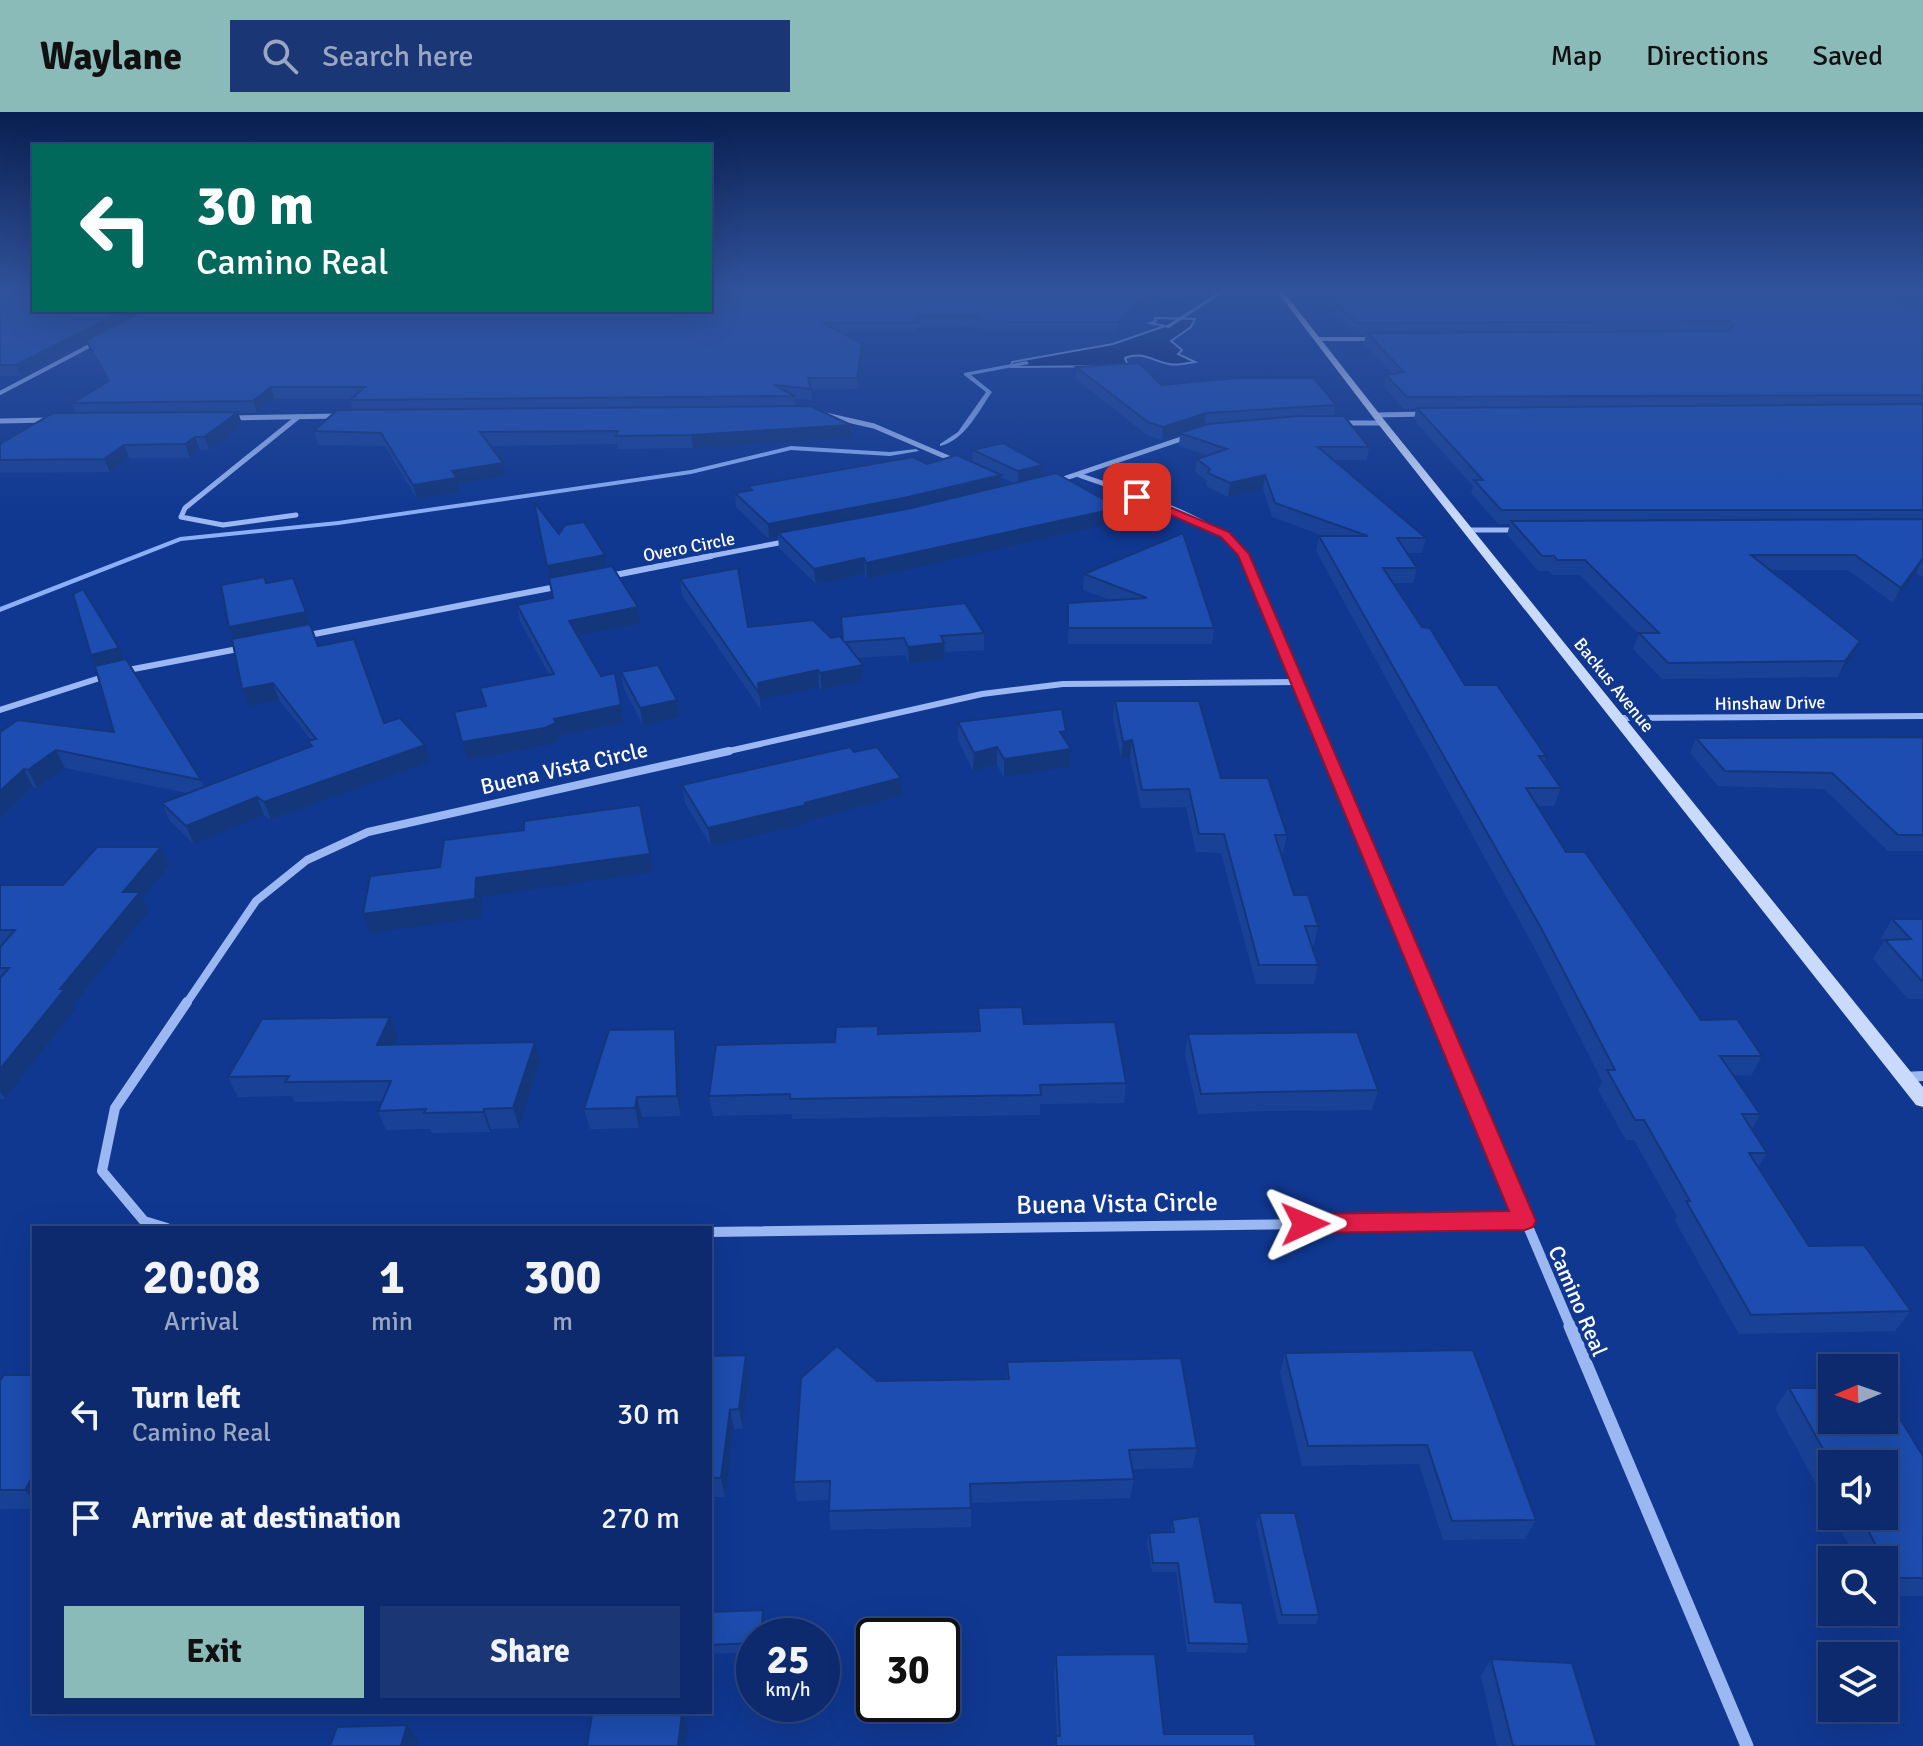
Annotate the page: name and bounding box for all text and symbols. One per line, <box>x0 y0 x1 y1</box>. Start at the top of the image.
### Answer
search box <box>230 20 790 92</box>
text: Waylane <box>40 33 182 80</box>
icon: search <box>258 34 302 78</box>
text: Search here <box>322 38 474 75</box>
text: Map <box>1550 39 1602 73</box>
text: Directions <box>1646 39 1768 73</box>
text: Saved <box>1812 39 1883 73</box>
text: 30 m <box>196 171 314 240</box>
icon: left <box>64 176 168 280</box>
text: Camino Real <box>196 240 388 285</box>
pin <box>1103 463 1171 531</box>
icon: arrive <box>1115 475 1159 519</box>
street label: Overo Circle <box>641 527 737 567</box>
street label: Backus Avenue <box>1569 633 1659 737</box>
street label: Hinshaw Drive <box>1714 691 1826 715</box>
street label: Buena Vista Circle <box>478 736 650 800</box>
position arrow <box>1263 1182 1347 1266</box>
street label: Buena Vista Circle <box>1016 1186 1218 1222</box>
street label: Camino Real <box>1543 1242 1613 1360</box>
text: 20:08 <box>143 1248 260 1307</box>
text: 1 <box>379 1248 405 1307</box>
text: 300 <box>524 1248 601 1307</box>
text: Arrival <box>164 1306 239 1338</box>
text: min <box>371 1306 413 1338</box>
text: m <box>552 1306 573 1338</box>
north arrow <box>1818 1354 1898 1434</box>
map controls <box>1818 1354 1898 1722</box>
text: Turn left <box>132 1380 241 1417</box>
icon: left <box>64 1392 108 1436</box>
text: 30 m <box>617 1396 680 1433</box>
text: Camino Real <box>132 1417 271 1449</box>
button: sound <box>1818 1450 1898 1530</box>
icon: arrive <box>64 1496 108 1540</box>
text: Arrive at destination <box>132 1500 401 1537</box>
text: 270 m <box>601 1500 680 1537</box>
button: search <box>1818 1546 1898 1626</box>
button: Exit <box>64 1606 364 1698</box>
button: Share <box>380 1606 680 1698</box>
speed limit sign: 30 <box>856 1618 960 1722</box>
text: 25 <box>766 1635 810 1685</box>
button: layers <box>1818 1642 1898 1722</box>
text: km/h <box>765 1677 811 1702</box>

